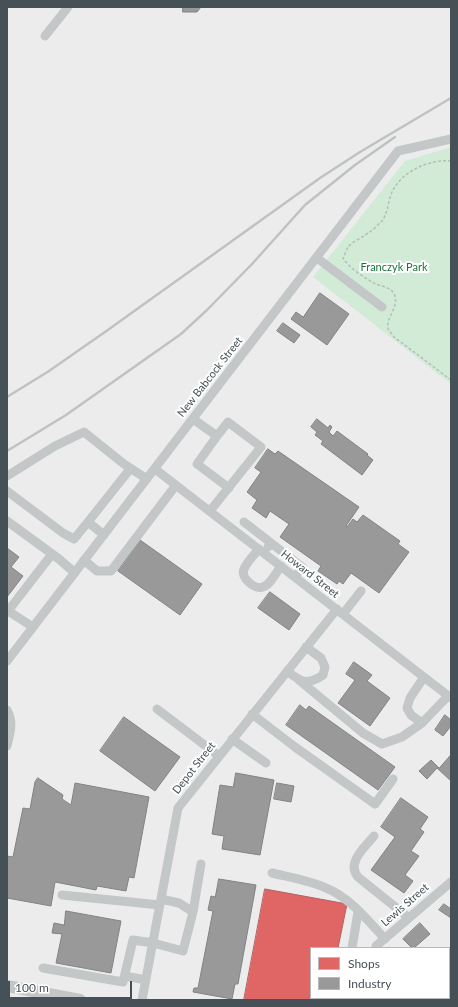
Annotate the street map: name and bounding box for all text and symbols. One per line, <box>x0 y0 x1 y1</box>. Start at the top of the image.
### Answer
park label: Franczyk Park <box>360 260 428 274</box>
street label: New Babcock Street <box>175 334 245 420</box>
street label: Howard Street <box>278 547 342 601</box>
street label: Depot Street <box>170 739 218 797</box>
street label: Lewis Street <box>378 881 432 929</box>
legend <box>310 947 450 999</box>
text: Shops <box>348 956 380 971</box>
scale bar <box>10 973 134 999</box>
text: Industry <box>348 976 391 991</box>
text: 100 m <box>15 980 49 995</box>

